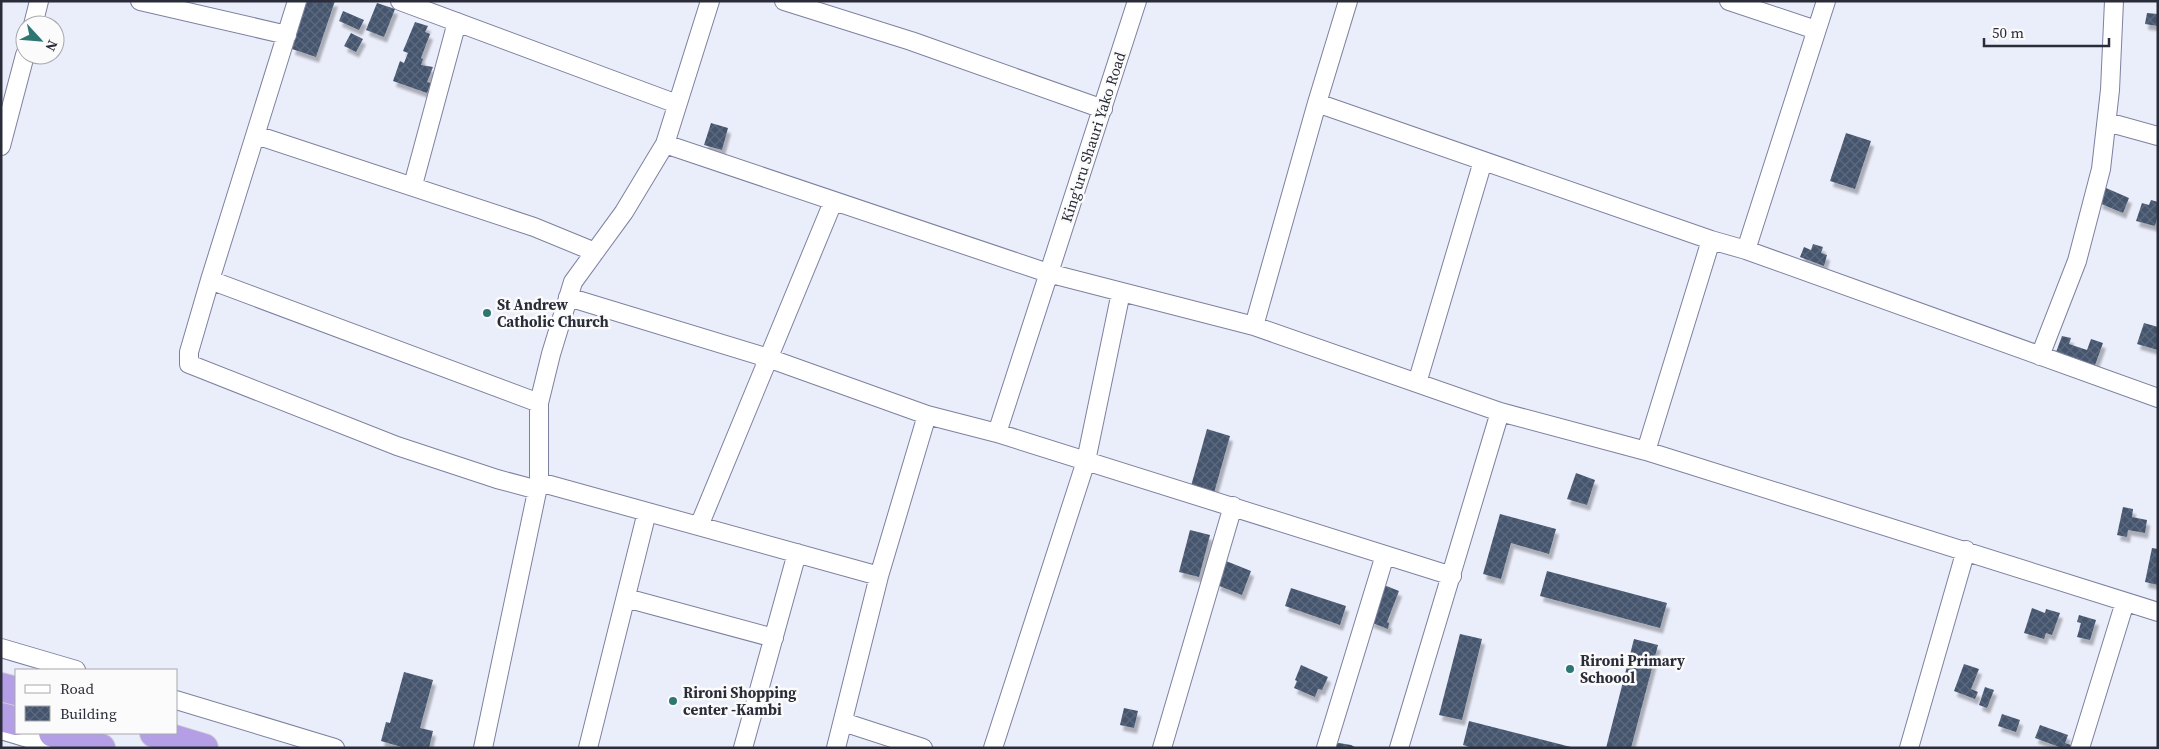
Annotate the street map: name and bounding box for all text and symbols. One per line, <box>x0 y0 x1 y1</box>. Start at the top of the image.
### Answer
north arrow <box>15 15 65 65</box>
scale bar <box>1984 15 2109 47</box>
text: 50 m <box>1992 22 2024 43</box>
text: N <box>40 37 63 55</box>
street label: King'uru Shauri Yako Road <box>1056 49 1131 225</box>
place label: St Andrew Catholic Church <box>497 294 609 332</box>
marker: St Andrew Catholic Church <box>481 307 493 319</box>
place label: Rironi Primary Schoool <box>1580 650 1685 688</box>
marker: Rironi Primary Schoool <box>1564 663 1576 675</box>
legend <box>15 669 178 734</box>
text: Road <box>60 678 94 699</box>
place label: Rironi Shopping center -Kambi <box>683 682 796 720</box>
marker: Rironi Shopping center -Kambi <box>667 695 679 707</box>
text: Building <box>60 703 117 724</box>

